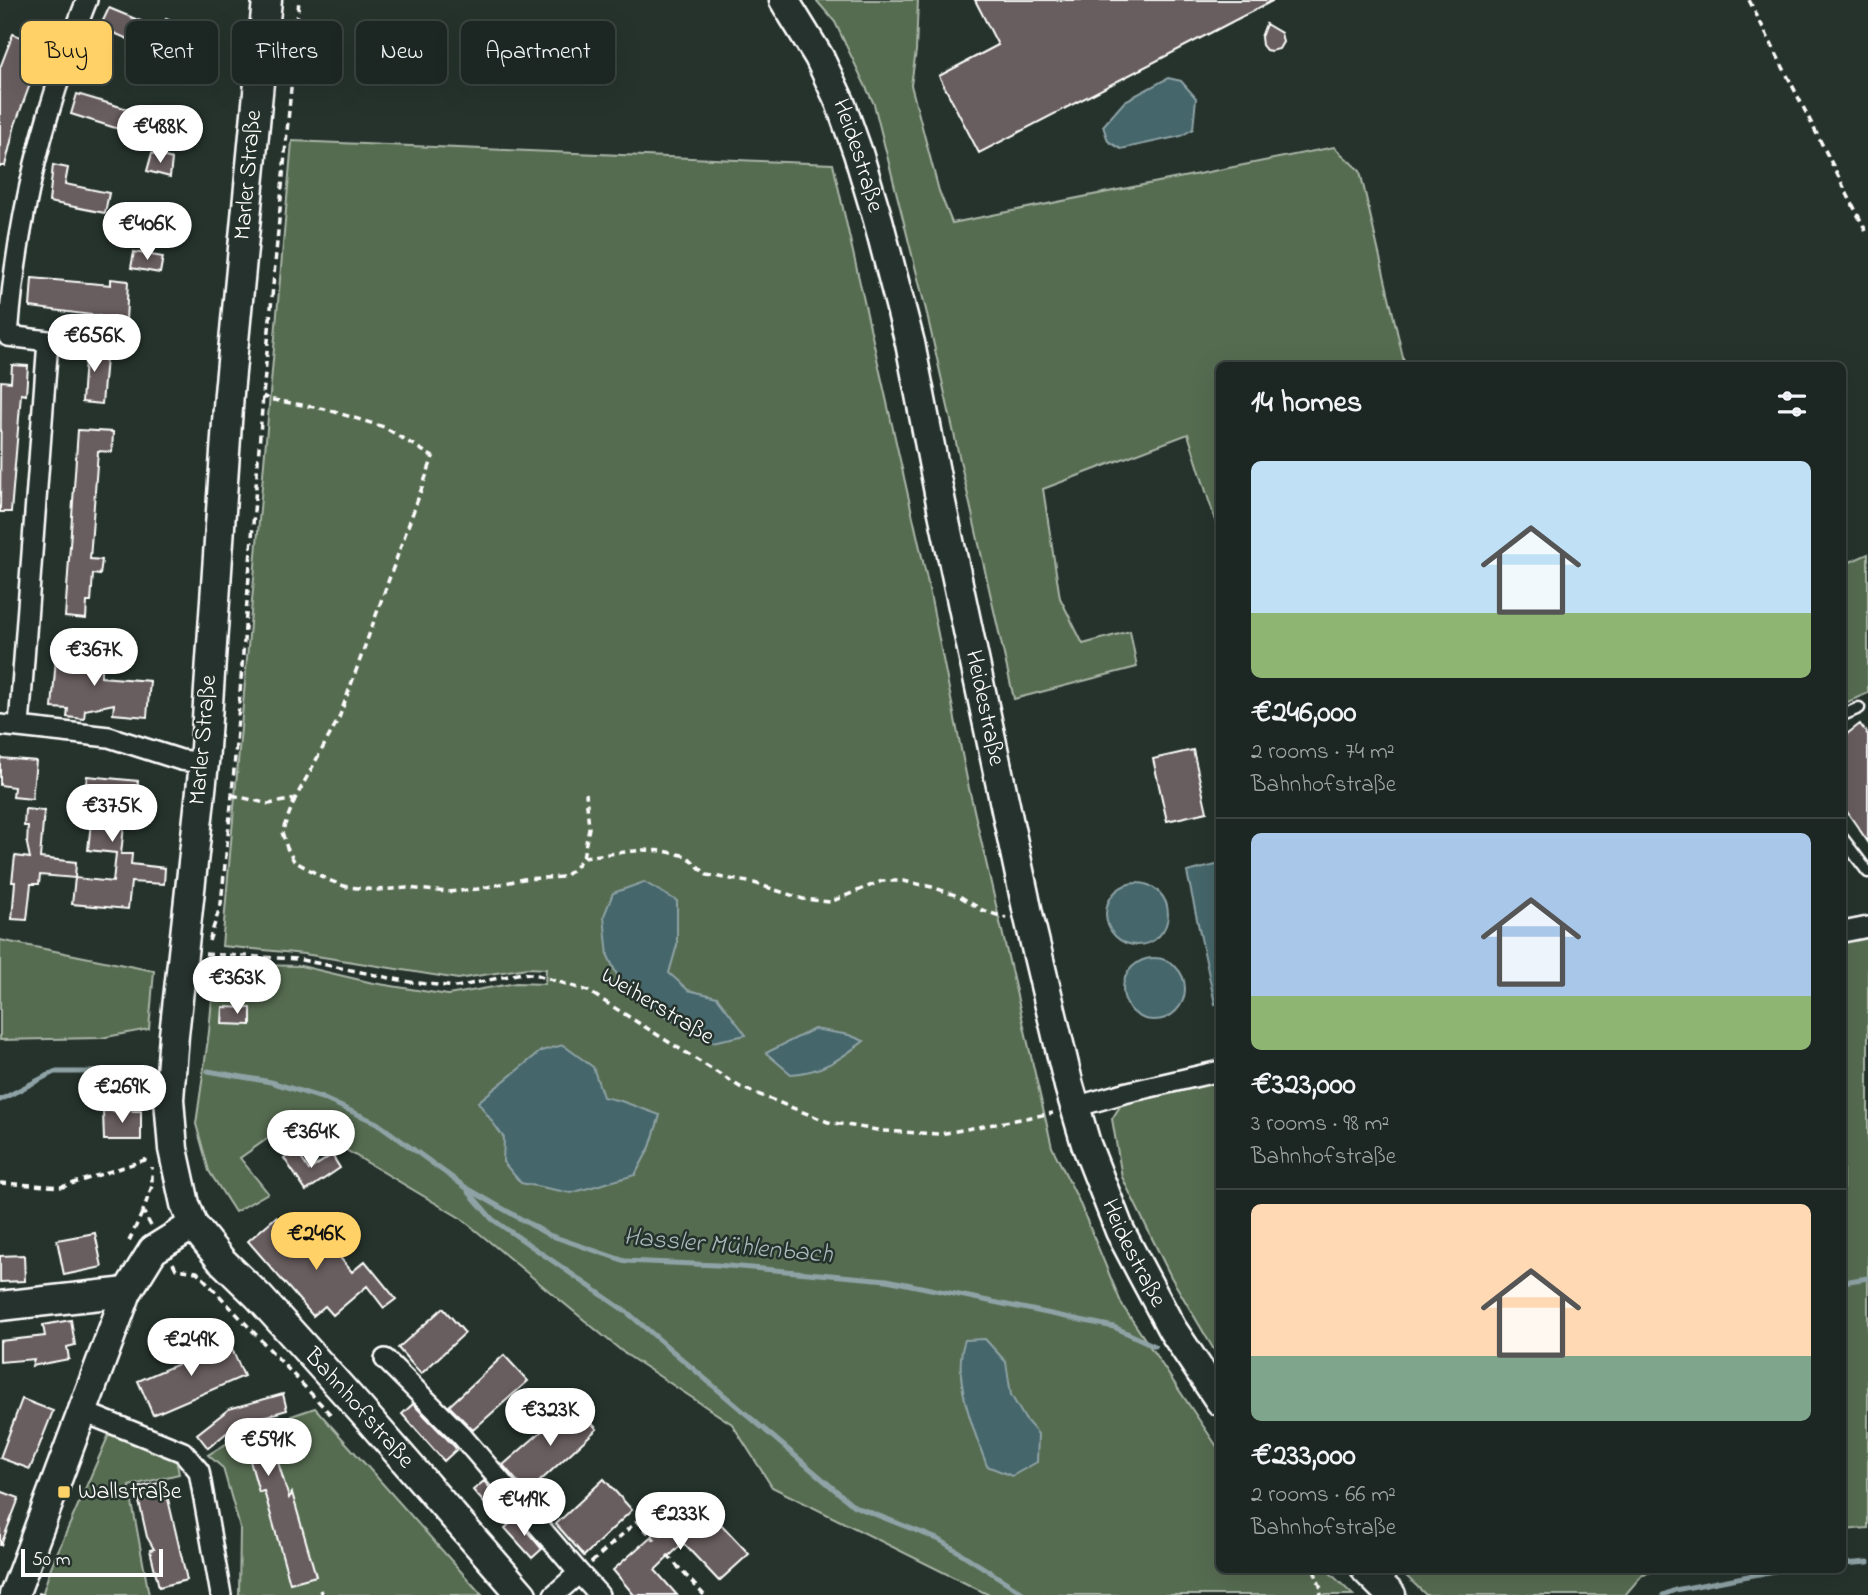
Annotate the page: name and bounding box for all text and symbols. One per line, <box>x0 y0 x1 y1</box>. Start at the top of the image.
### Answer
chip: Buy <box>21 21 112 84</box>
chip: Rent <box>126 21 218 84</box>
chip: Filters <box>232 21 342 84</box>
chip: New <box>356 21 447 84</box>
chip: Apartment <box>461 21 615 84</box>
street label: Heidestraße <box>823 94 892 217</box>
pin: €488K <box>111 106 209 165</box>
street label: Marler Straße <box>226 108 272 241</box>
text: €488K <box>133 111 187 144</box>
pin: €406K <box>98 202 196 262</box>
text: €406K <box>119 208 175 241</box>
pin: €656K <box>45 314 143 374</box>
text: €656K <box>64 320 124 353</box>
text: 14 homes <box>1251 382 1362 426</box>
icon: filters <box>1773 385 1811 423</box>
icon: home <box>1468 507 1594 633</box>
pin: €367K <box>45 628 143 688</box>
text: €367K <box>66 634 122 667</box>
street label: Heidestraße <box>955 647 1014 769</box>
street label: Marler Straße <box>181 673 227 806</box>
text: €246,000 <box>1251 692 1356 736</box>
text: 2 rooms · 74 m² <box>1251 736 1395 769</box>
text: Bahnhofstraße <box>1251 769 1396 802</box>
pin: €375K <box>63 784 161 844</box>
text: €375K <box>82 790 142 823</box>
icon: home <box>1468 879 1594 1005</box>
pin: €363K <box>188 956 286 1016</box>
street label: Weiherstraße <box>593 959 721 1055</box>
text: €363K <box>209 962 265 995</box>
text: €323,000 <box>1251 1064 1356 1108</box>
pin: €269K <box>73 1066 171 1125</box>
text: €269K <box>94 1071 150 1104</box>
text: 3 rooms · 98 m² <box>1251 1108 1389 1141</box>
pin: €364K <box>262 1110 360 1170</box>
text: €364K <box>283 1116 339 1149</box>
text: Bahnhofstraße <box>1251 1141 1396 1174</box>
street label: Heidestraße <box>1092 1194 1175 1314</box>
pin: €246K <box>267 1212 365 1272</box>
text: €246K <box>287 1218 345 1251</box>
water label: Hassler Mühlenbach <box>622 1219 835 1275</box>
icon: home <box>1468 1250 1594 1376</box>
pin: €249K <box>142 1318 240 1378</box>
text: €249K <box>163 1324 219 1357</box>
street label: Bahnhofstraße <box>295 1339 422 1477</box>
pin: €323K <box>501 1388 599 1448</box>
text: €323K <box>521 1394 579 1427</box>
pin: €591K <box>219 1418 317 1478</box>
text: €591K <box>241 1424 295 1457</box>
text: €233,000 <box>1251 1435 1356 1479</box>
place label: Wallstraße <box>78 1475 182 1510</box>
pin: €419K <box>475 1478 573 1538</box>
text: 2 rooms · 66 m² <box>1251 1479 1396 1512</box>
marker: Wallstraße <box>56 1484 72 1500</box>
text: €419K <box>499 1484 549 1517</box>
pin: €233K <box>631 1492 729 1552</box>
text: €233K <box>651 1498 709 1531</box>
text: Bahnhofstraße <box>1251 1512 1396 1545</box>
scale bar <box>21 1546 163 1578</box>
text: 50 m <box>32 1547 71 1574</box>

